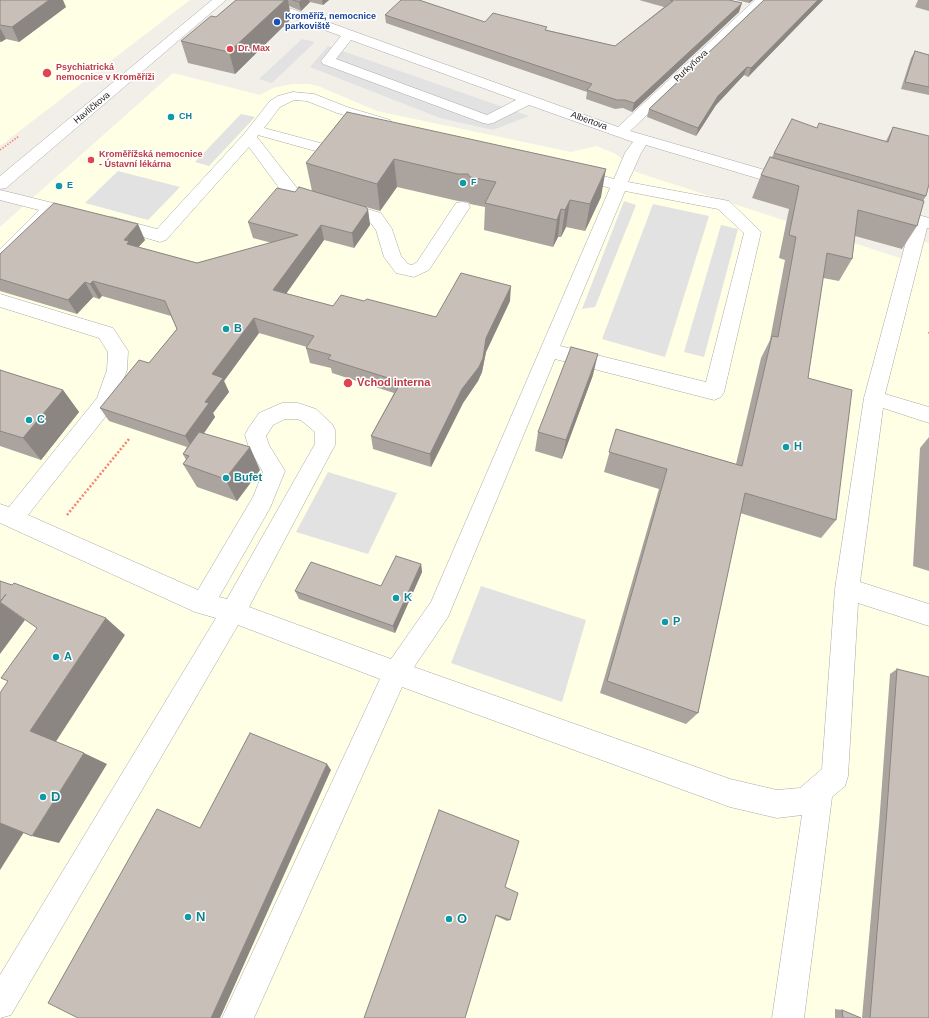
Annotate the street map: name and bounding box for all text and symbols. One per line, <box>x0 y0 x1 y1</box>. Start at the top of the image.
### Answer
place label: Kroměříž, nemocnice parkoviště <box>285 12 376 33</box>
marker: Kroměříž, nemocnice parkoviště <box>272 17 282 27</box>
marker: Dr. Max <box>225 44 235 54</box>
place label: Dr. Max <box>238 44 270 54</box>
street label: Purkyňova <box>672 48 710 84</box>
place label: Psychiatrická nemocnice v Kroměříži <box>56 63 155 84</box>
marker: Psychiatrická nemocnice v Kroměříži <box>41 67 53 79</box>
street label: Havlíčkova <box>72 90 112 126</box>
street label: Albertova <box>569 109 609 133</box>
marker: CH <box>166 112 176 122</box>
place label: CH <box>179 112 192 122</box>
place label: Kroměřížská nemocnice - Ústavní lékárna <box>99 150 203 171</box>
marker: Kroměřížská nemocnice - Ústavní lékárna <box>86 155 96 165</box>
marker: F <box>458 178 468 188</box>
place label: F <box>471 178 476 188</box>
marker: E <box>54 181 64 191</box>
place label: E <box>67 181 73 191</box>
place label: B <box>234 322 242 336</box>
marker: B <box>221 324 231 334</box>
place label: Vchod interna <box>357 376 430 390</box>
marker: Vchod interna <box>342 377 354 389</box>
place label: C <box>37 413 45 427</box>
marker: C <box>24 415 34 425</box>
place label: H <box>794 440 802 454</box>
marker: H <box>781 442 791 452</box>
place label: Bufet <box>234 471 262 485</box>
marker: Bufet <box>221 473 231 483</box>
place label: K <box>404 591 412 605</box>
marker: K <box>391 593 401 603</box>
place label: P <box>673 615 680 629</box>
marker: P <box>660 617 670 627</box>
place label: A <box>64 650 72 664</box>
marker: A <box>51 652 61 662</box>
place label: D <box>51 789 60 805</box>
marker: D <box>38 792 48 802</box>
place label: N <box>196 909 205 925</box>
place label: O <box>457 911 467 927</box>
marker: N <box>183 912 193 922</box>
marker: O <box>444 914 454 924</box>

